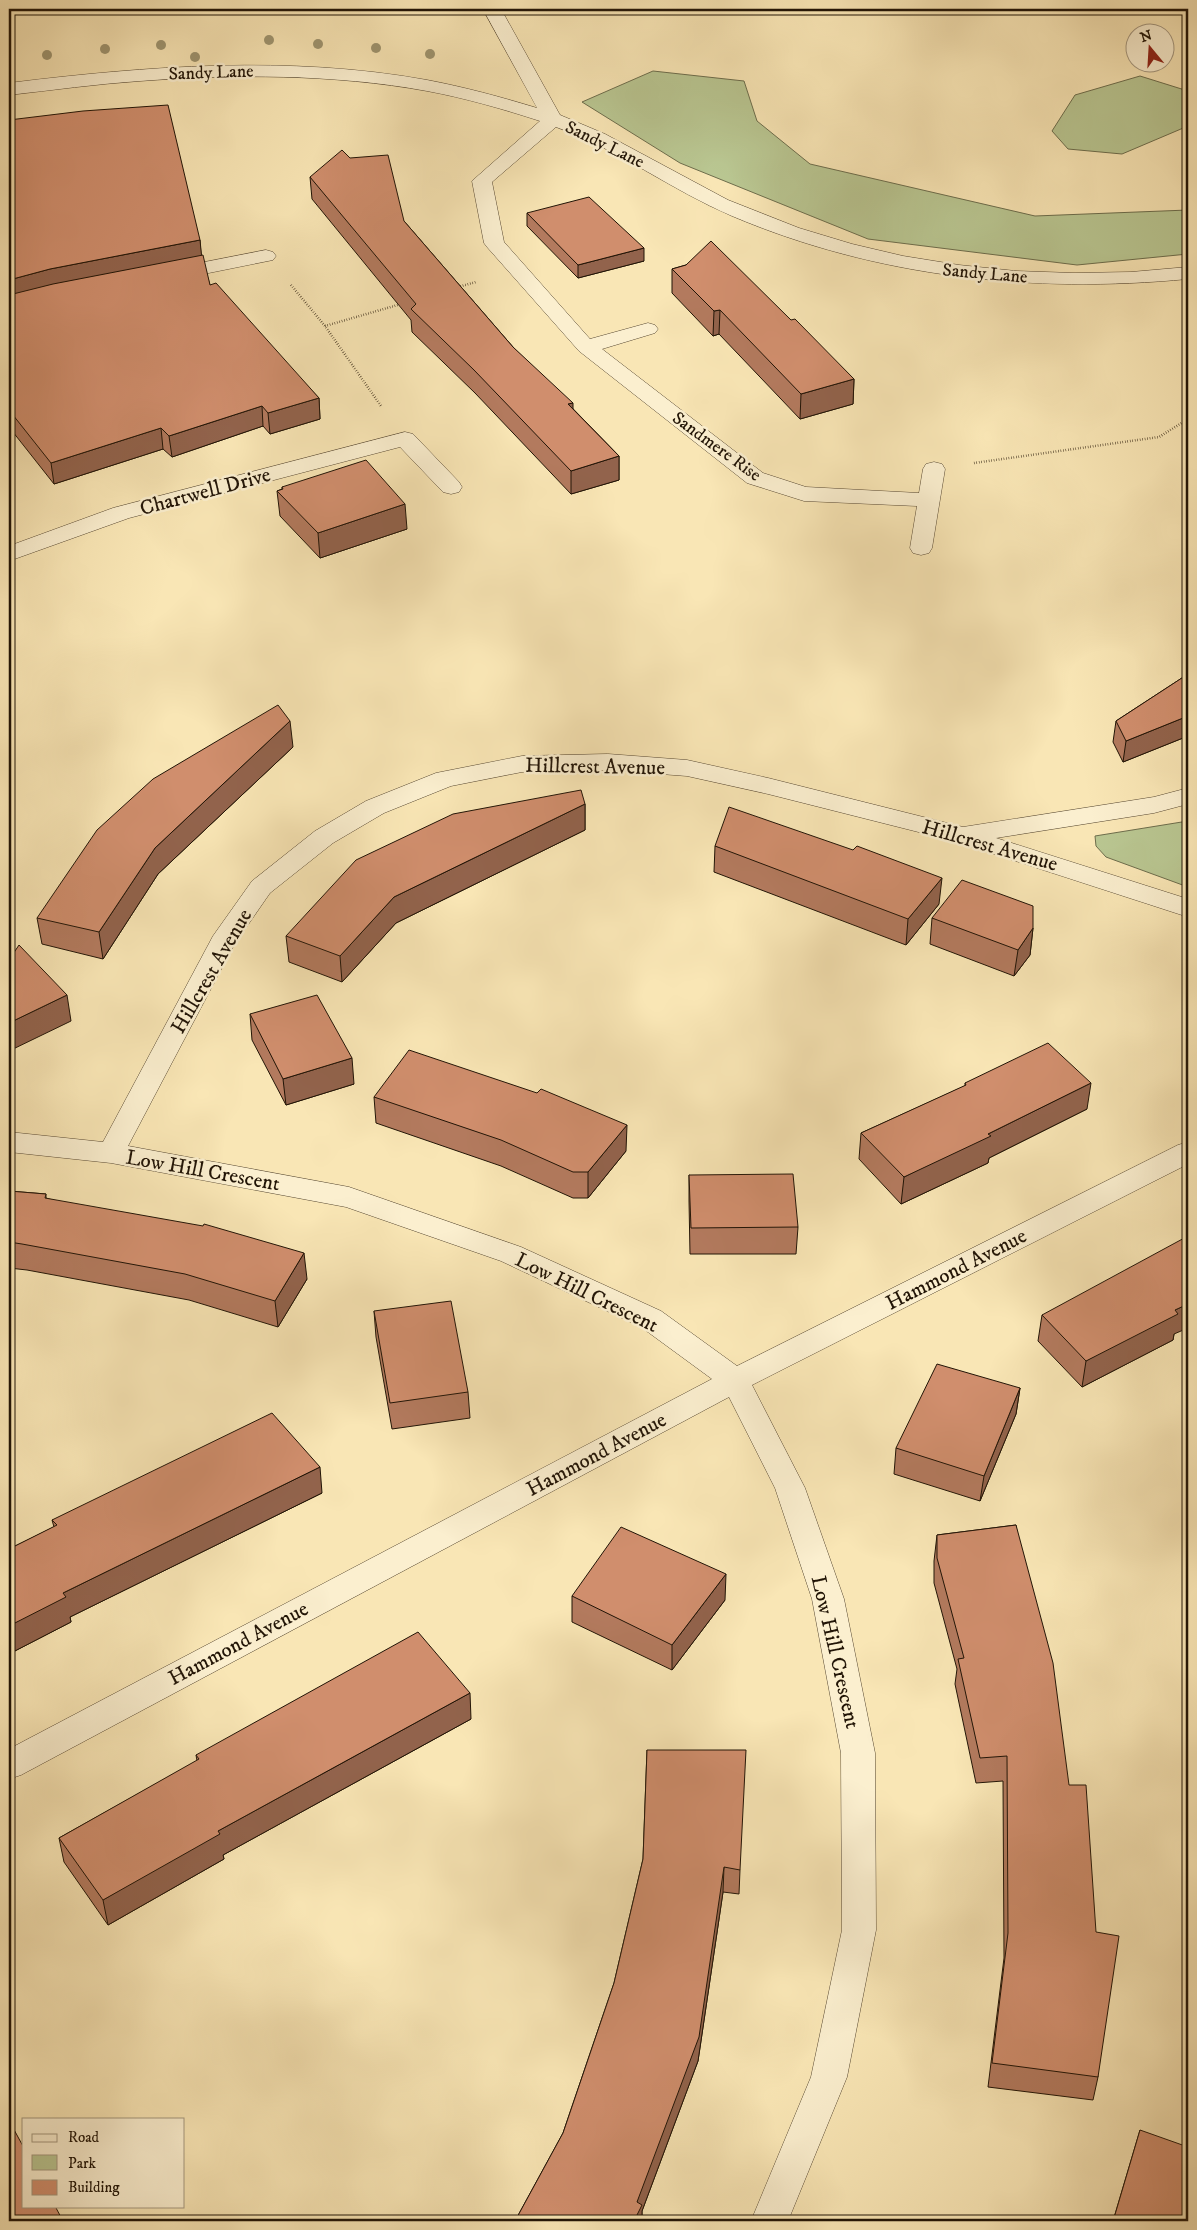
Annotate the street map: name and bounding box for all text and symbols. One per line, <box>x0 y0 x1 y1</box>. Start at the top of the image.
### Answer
north arrow <box>1124 22 1174 72</box>
text: N <box>1138 26 1155 47</box>
street label: Sandy Lane <box>168 61 254 85</box>
street label: Sandy Lane <box>561 116 648 173</box>
street label: Sandy Lane <box>942 259 1028 289</box>
street label: Sandmere Rise <box>668 407 765 486</box>
street label: Chartwell Drive <box>137 462 274 522</box>
street label: Hillcrest Avenue <box>525 753 665 781</box>
street label: Hillcrest Avenue <box>919 814 1061 878</box>
street label: Hillcrest Avenue <box>166 904 258 1039</box>
street label: Low Hill Crescent <box>124 1145 282 1197</box>
street label: Hammond Avenue <box>882 1223 1032 1317</box>
street label: Low Hill Crescent <box>511 1247 663 1339</box>
street label: Hammond Avenue <box>522 1407 671 1503</box>
street label: Low Hill Crescent <box>805 1573 865 1731</box>
street label: Hammond Avenue <box>164 1596 313 1692</box>
legend <box>22 2118 185 2208</box>
text: Road <box>68 2128 100 2147</box>
text: Park <box>68 2154 97 2173</box>
text: Building <box>68 2178 120 2197</box>

